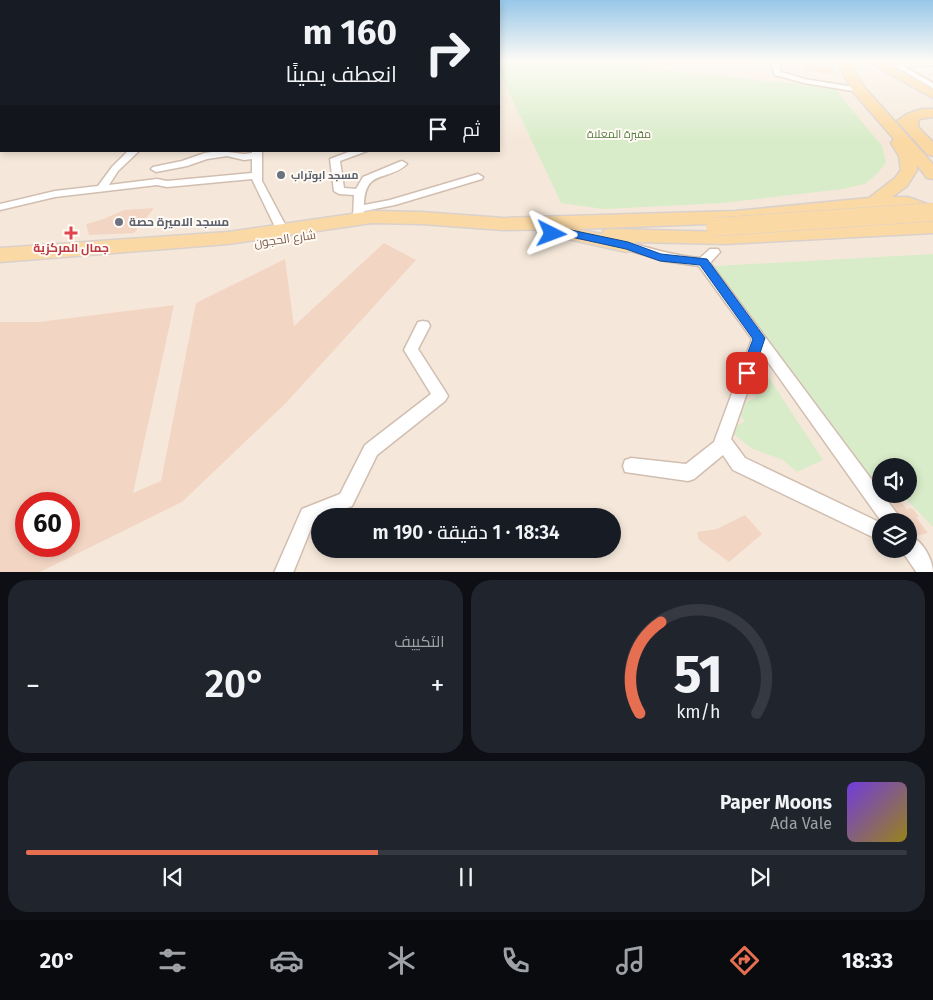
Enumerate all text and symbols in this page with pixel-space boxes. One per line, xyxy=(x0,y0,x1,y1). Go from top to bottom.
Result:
text: 160 m xyxy=(303,11,397,53)
icon: right xyxy=(415,20,480,85)
text: انعطف يمينًا xyxy=(286,61,397,88)
icon: arrive xyxy=(424,115,452,143)
text: ثم xyxy=(462,118,480,141)
park label: مقبرة المعلاة xyxy=(587,128,651,141)
marker: مسجد ابوتراب xyxy=(275,169,287,181)
place label: مسجد ابوتراب xyxy=(291,169,359,183)
position arrow xyxy=(525,207,577,259)
place label: مسجد الاميرة حصة xyxy=(129,215,229,230)
marker: مسجد الاميرة حصة xyxy=(113,216,125,228)
marker: جمال المركزية xyxy=(65,227,77,239)
street label: شارع الحجون xyxy=(253,228,317,251)
place label: جمال المركزية xyxy=(33,241,109,256)
pin xyxy=(726,352,768,394)
icon: arrive xyxy=(733,359,761,387)
map controls xyxy=(872,458,917,558)
button: sound xyxy=(872,458,917,503)
speed limit sign: 60 xyxy=(15,492,80,557)
button: layers xyxy=(872,513,917,558)
text: 18:34 · 1 دقيقة · 190 m xyxy=(372,521,560,544)
text: التكييف xyxy=(394,632,445,651)
text: 51 xyxy=(673,643,722,706)
text: 20° xyxy=(205,661,266,707)
text: − xyxy=(26,669,40,702)
text: + xyxy=(431,669,444,702)
text: km/h xyxy=(676,701,720,723)
text: Paper Moons xyxy=(720,791,832,814)
text: Ada Vale xyxy=(770,814,832,833)
icon: previous xyxy=(159,863,187,891)
icon: pause xyxy=(452,863,480,891)
icon: next xyxy=(746,863,774,891)
icon: filters xyxy=(155,943,190,978)
icon: car xyxy=(269,943,304,978)
icon: climate xyxy=(384,943,419,978)
icon: phone xyxy=(498,943,533,978)
icon: music xyxy=(613,943,648,978)
icon: directions xyxy=(727,943,762,978)
text: 20° xyxy=(40,947,75,974)
text: 18:33 xyxy=(842,947,893,974)

